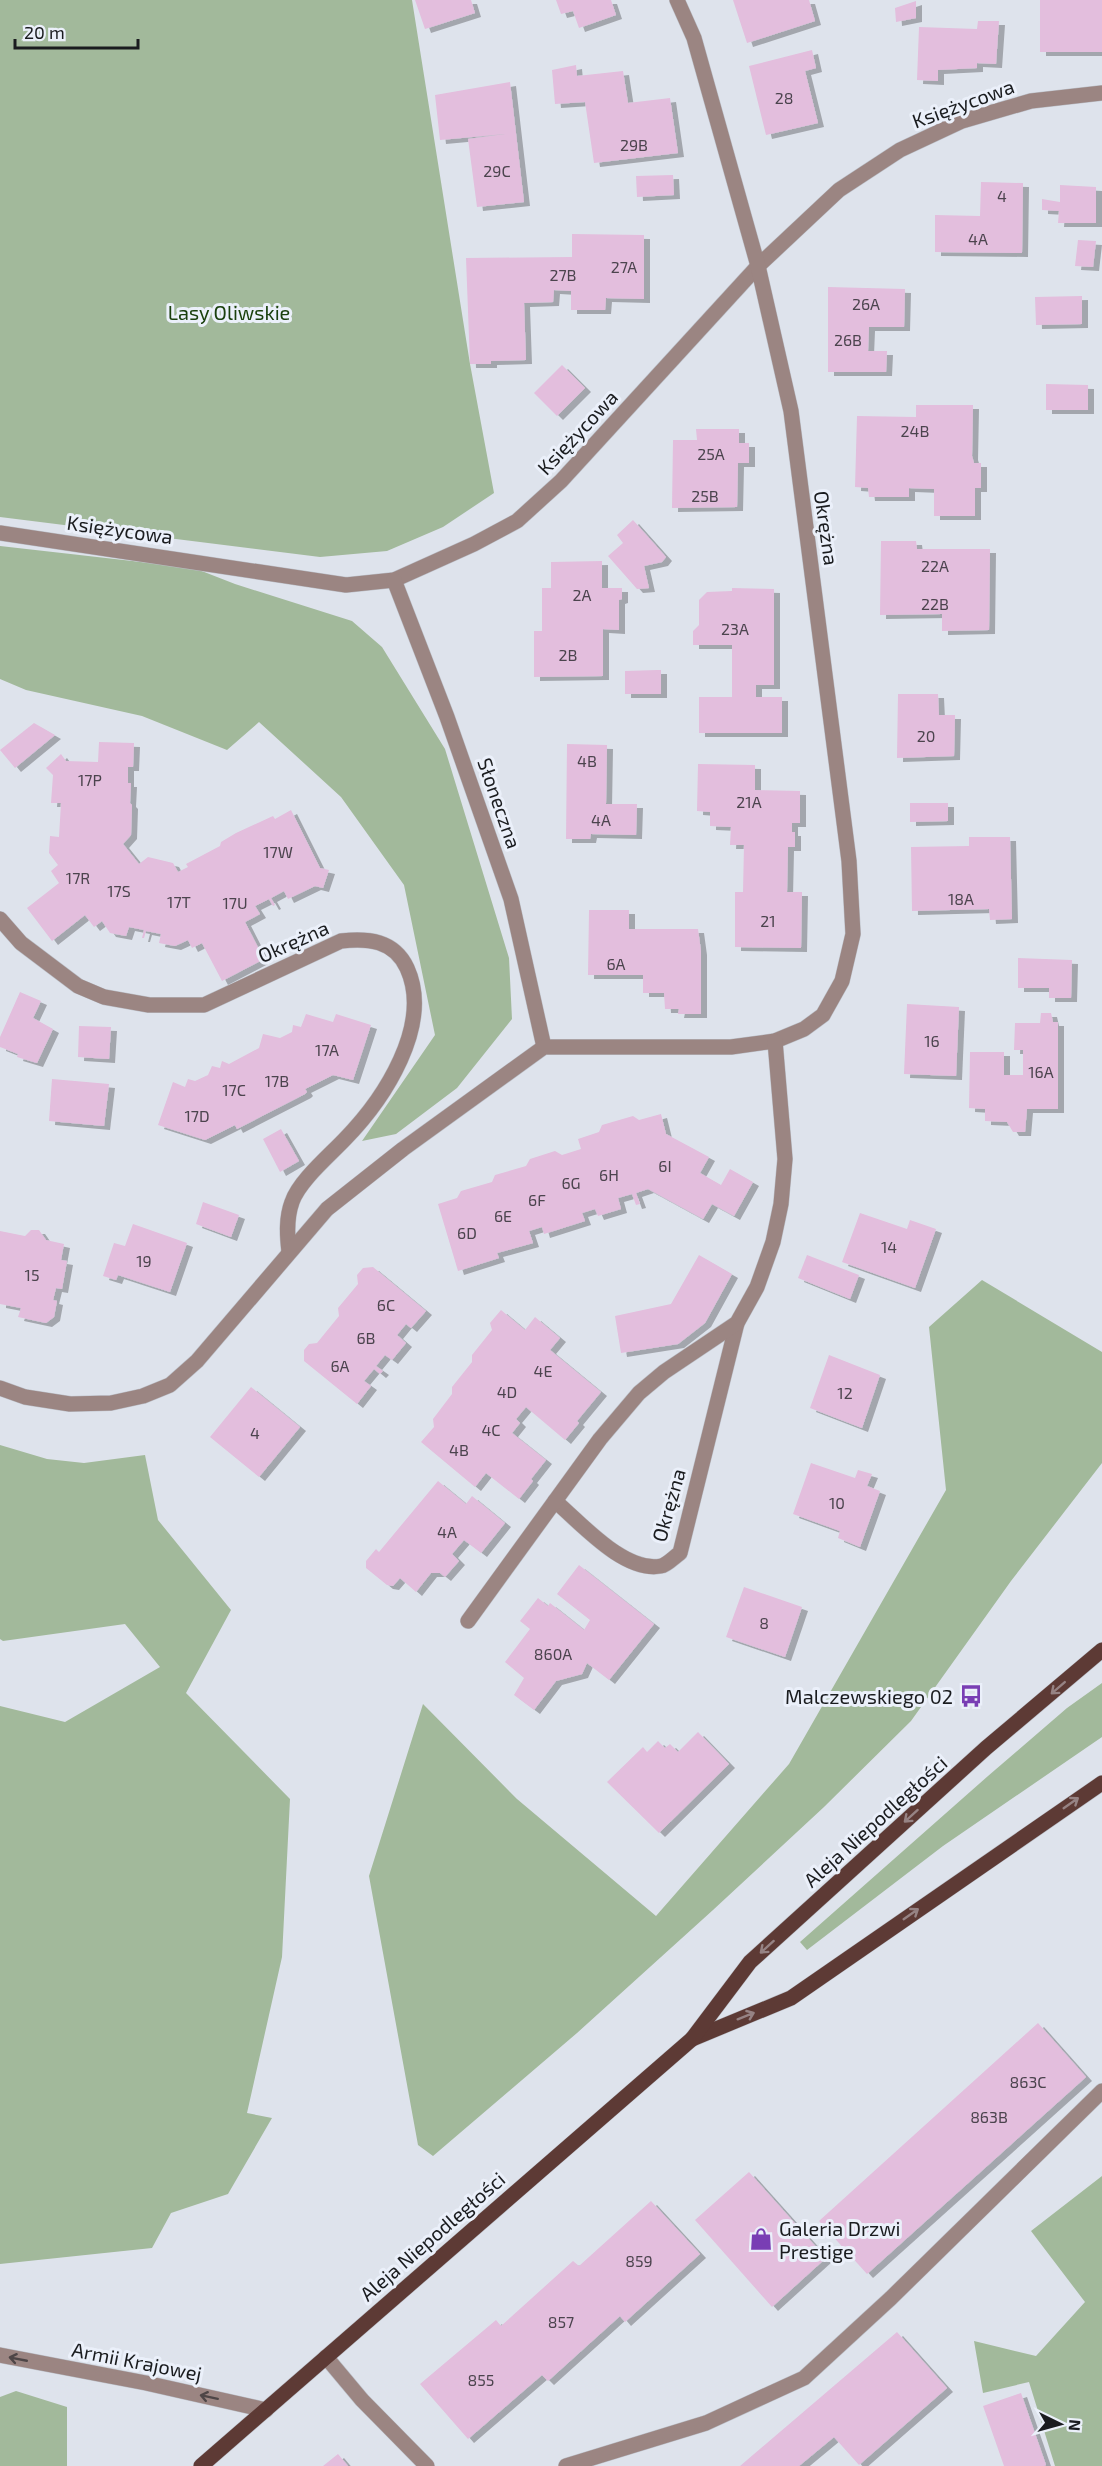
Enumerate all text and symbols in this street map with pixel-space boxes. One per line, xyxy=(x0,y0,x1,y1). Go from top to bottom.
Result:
scale bar xyxy=(15,12,138,50)
text: 20 m xyxy=(24,21,65,43)
street label: Księżycowa xyxy=(909,73,1017,133)
house number: 28 xyxy=(775,88,793,107)
house number: 29B xyxy=(620,135,648,154)
house number: 29C xyxy=(483,161,511,180)
house number: 4 xyxy=(997,186,1007,205)
house number: 4A xyxy=(968,229,988,248)
house number: 27A xyxy=(611,257,637,276)
house number: 27B xyxy=(549,265,577,284)
house number: 26A xyxy=(852,294,880,313)
park label: Lasy Oliwskie xyxy=(168,300,290,324)
house number: 26B xyxy=(834,330,862,349)
street label: Księżycowa xyxy=(532,385,622,479)
house number: 24B xyxy=(901,421,929,440)
house number: 25A xyxy=(697,444,725,463)
house number: 25B xyxy=(691,486,719,505)
street label: Okrężna xyxy=(810,489,844,567)
street label: Księżycowa xyxy=(66,510,174,548)
house number: 22A xyxy=(921,556,949,575)
house number: 2A xyxy=(573,585,592,604)
house number: 22B xyxy=(921,594,949,613)
house number: 23A xyxy=(721,619,749,638)
house number: 2B xyxy=(559,645,577,664)
house number: 20 xyxy=(917,726,935,745)
house number: 4B xyxy=(577,751,597,770)
street label: Słoneczna xyxy=(473,755,527,851)
house number: 17P xyxy=(78,770,102,789)
house number: 21A xyxy=(736,792,762,811)
house number: 4A xyxy=(591,810,611,829)
house number: 17W xyxy=(263,842,293,861)
house number: 17R xyxy=(66,868,90,887)
house number: 17S xyxy=(107,881,131,900)
house number: 18A xyxy=(948,889,974,908)
house number: 17T xyxy=(167,892,191,911)
house number: 17U xyxy=(222,893,248,912)
house number: 21 xyxy=(760,911,776,930)
street label: Okrężna xyxy=(254,915,332,967)
house number: 6A xyxy=(606,954,626,973)
house number: 16 xyxy=(924,1031,940,1050)
house number: 17A xyxy=(315,1040,339,1059)
house number: 16A xyxy=(1028,1062,1054,1081)
house number: 17B xyxy=(265,1071,289,1090)
house number: 17C xyxy=(222,1080,246,1099)
house number: 17D xyxy=(184,1106,210,1125)
house number: 6I xyxy=(658,1156,672,1175)
house number: 6H xyxy=(599,1165,619,1184)
house number: 6G xyxy=(561,1173,581,1192)
house number: 6F xyxy=(528,1190,546,1209)
house number: 6E xyxy=(494,1206,512,1225)
house number: 6D xyxy=(457,1223,477,1242)
house number: 14 xyxy=(881,1237,897,1256)
house number: 19 xyxy=(136,1251,152,1270)
house number: 15 xyxy=(25,1265,39,1284)
house number: 6C xyxy=(377,1295,395,1314)
house number: 6B xyxy=(356,1328,376,1347)
house number: 6A xyxy=(330,1356,350,1375)
house number: 4E xyxy=(534,1361,552,1380)
house number: 4D xyxy=(497,1382,517,1401)
house number: 12 xyxy=(837,1383,853,1402)
house number: 4C xyxy=(482,1420,500,1439)
house number: 4 xyxy=(250,1423,260,1442)
house number: 4B xyxy=(449,1440,469,1459)
street label: Okrężna xyxy=(646,1466,690,1544)
house number: 10 xyxy=(829,1493,845,1512)
house number: 4A xyxy=(437,1522,457,1541)
house number: 8 xyxy=(759,1613,769,1632)
house number: 860A xyxy=(534,1644,572,1663)
one-way arrow xyxy=(1050,1681,1066,1694)
bus stop icon: Malczewskiego 02 xyxy=(958,1683,984,1709)
place label: Malczewskiego 02 xyxy=(785,1684,953,1708)
street label: Aleja Niepodległości xyxy=(798,1750,952,1892)
one-way arrow xyxy=(1062,1797,1079,1809)
one-way arrow xyxy=(904,1809,919,1823)
one-way arrow xyxy=(902,1908,919,1920)
one-way arrow xyxy=(759,1940,774,1954)
one-way arrow xyxy=(736,2010,754,2021)
house number: 863C xyxy=(1010,2072,1046,2091)
house number: 863B xyxy=(970,2107,1008,2126)
street label: Aleja Niepodległości xyxy=(355,2166,509,2306)
place label: Galeria Drzwi Prestige xyxy=(779,2216,901,2263)
shop icon: Galeria Drzwi Prestige xyxy=(748,2226,774,2252)
house number: 859 xyxy=(625,2251,653,2270)
house number: 857 xyxy=(548,2312,574,2331)
street label: Armii Krajowej xyxy=(70,2337,204,2385)
one-way arrow xyxy=(9,2353,28,2364)
house number: 855 xyxy=(468,2370,494,2389)
one-way arrow xyxy=(200,2391,219,2402)
north arrow xyxy=(1030,2394,1090,2454)
text: N xyxy=(1065,2419,1085,2432)

